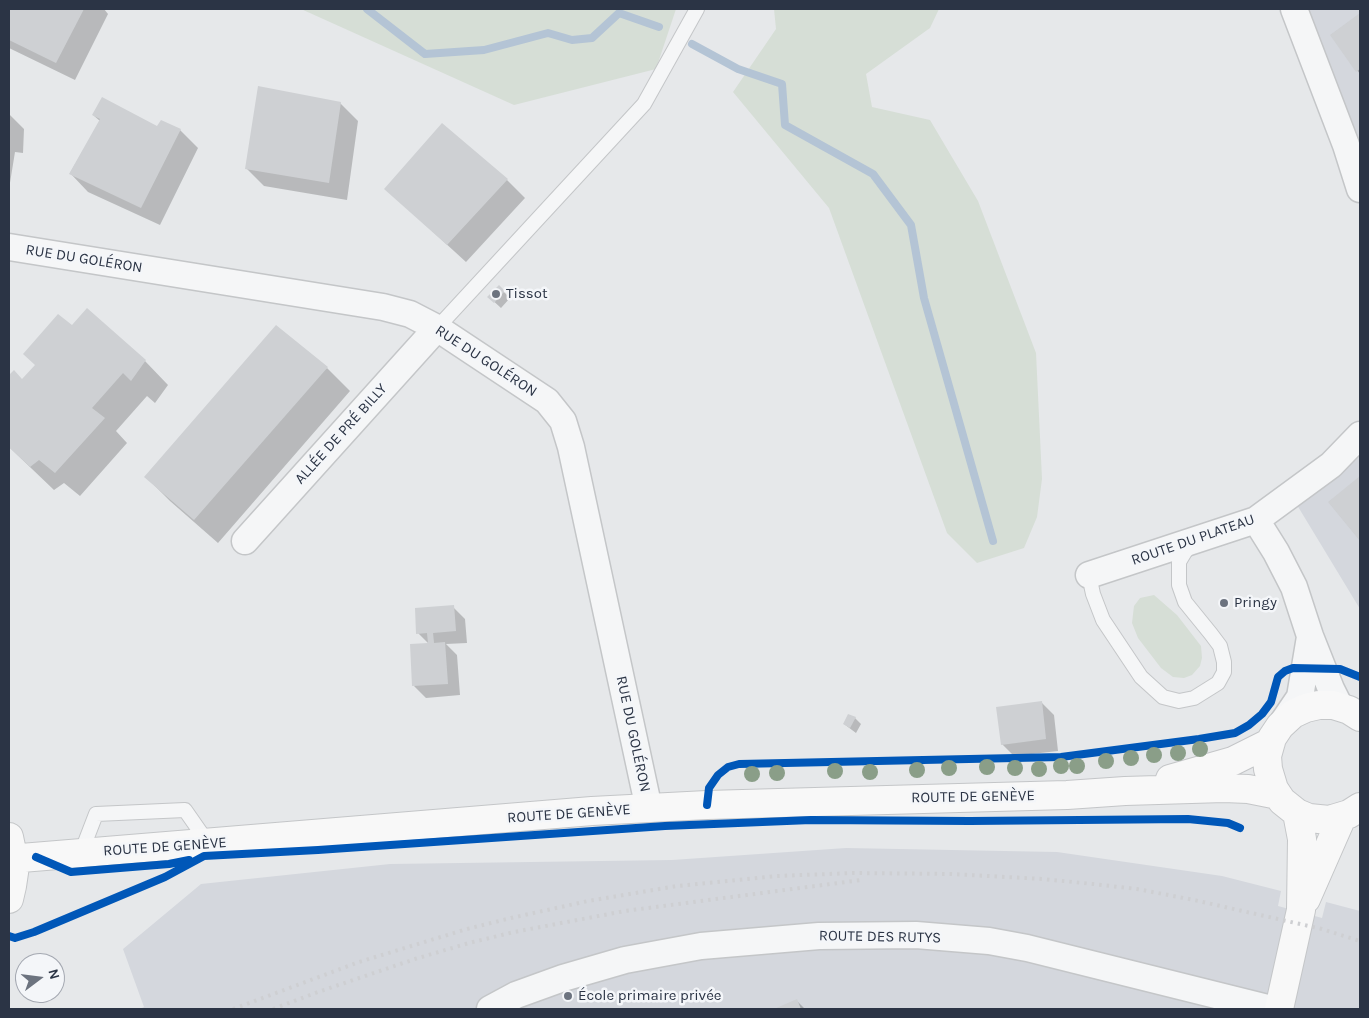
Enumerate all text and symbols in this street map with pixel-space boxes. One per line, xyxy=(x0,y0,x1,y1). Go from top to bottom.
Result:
street label: RUE DU GOLÉRON xyxy=(24,241,144,277)
place label: Tissot xyxy=(506,285,548,303)
marker: Tissot xyxy=(490,288,502,300)
street label: RUE DU GOLÉRON xyxy=(432,321,540,401)
street label: ALLÉE DE PRÉ BILLY xyxy=(291,380,391,488)
street label: ROUTE DU PLATEAU xyxy=(1129,510,1257,570)
place label: Pringy xyxy=(1234,594,1277,612)
marker: Pringy xyxy=(1218,597,1230,609)
street label: RUE DU GOLÉRON xyxy=(612,674,654,794)
street label: ROUTE DE GENÈVE xyxy=(911,787,1035,807)
street label: ROUTE DE GENÈVE xyxy=(507,801,631,827)
street label: ROUTE DE GENÈVE xyxy=(103,834,227,860)
street label: ROUTE DES RUTYS xyxy=(819,927,941,947)
north arrow xyxy=(15,953,65,1003)
text: N xyxy=(44,967,64,981)
place label: École primaire privée xyxy=(578,987,722,1005)
marker: École primaire privée xyxy=(562,990,574,1002)

